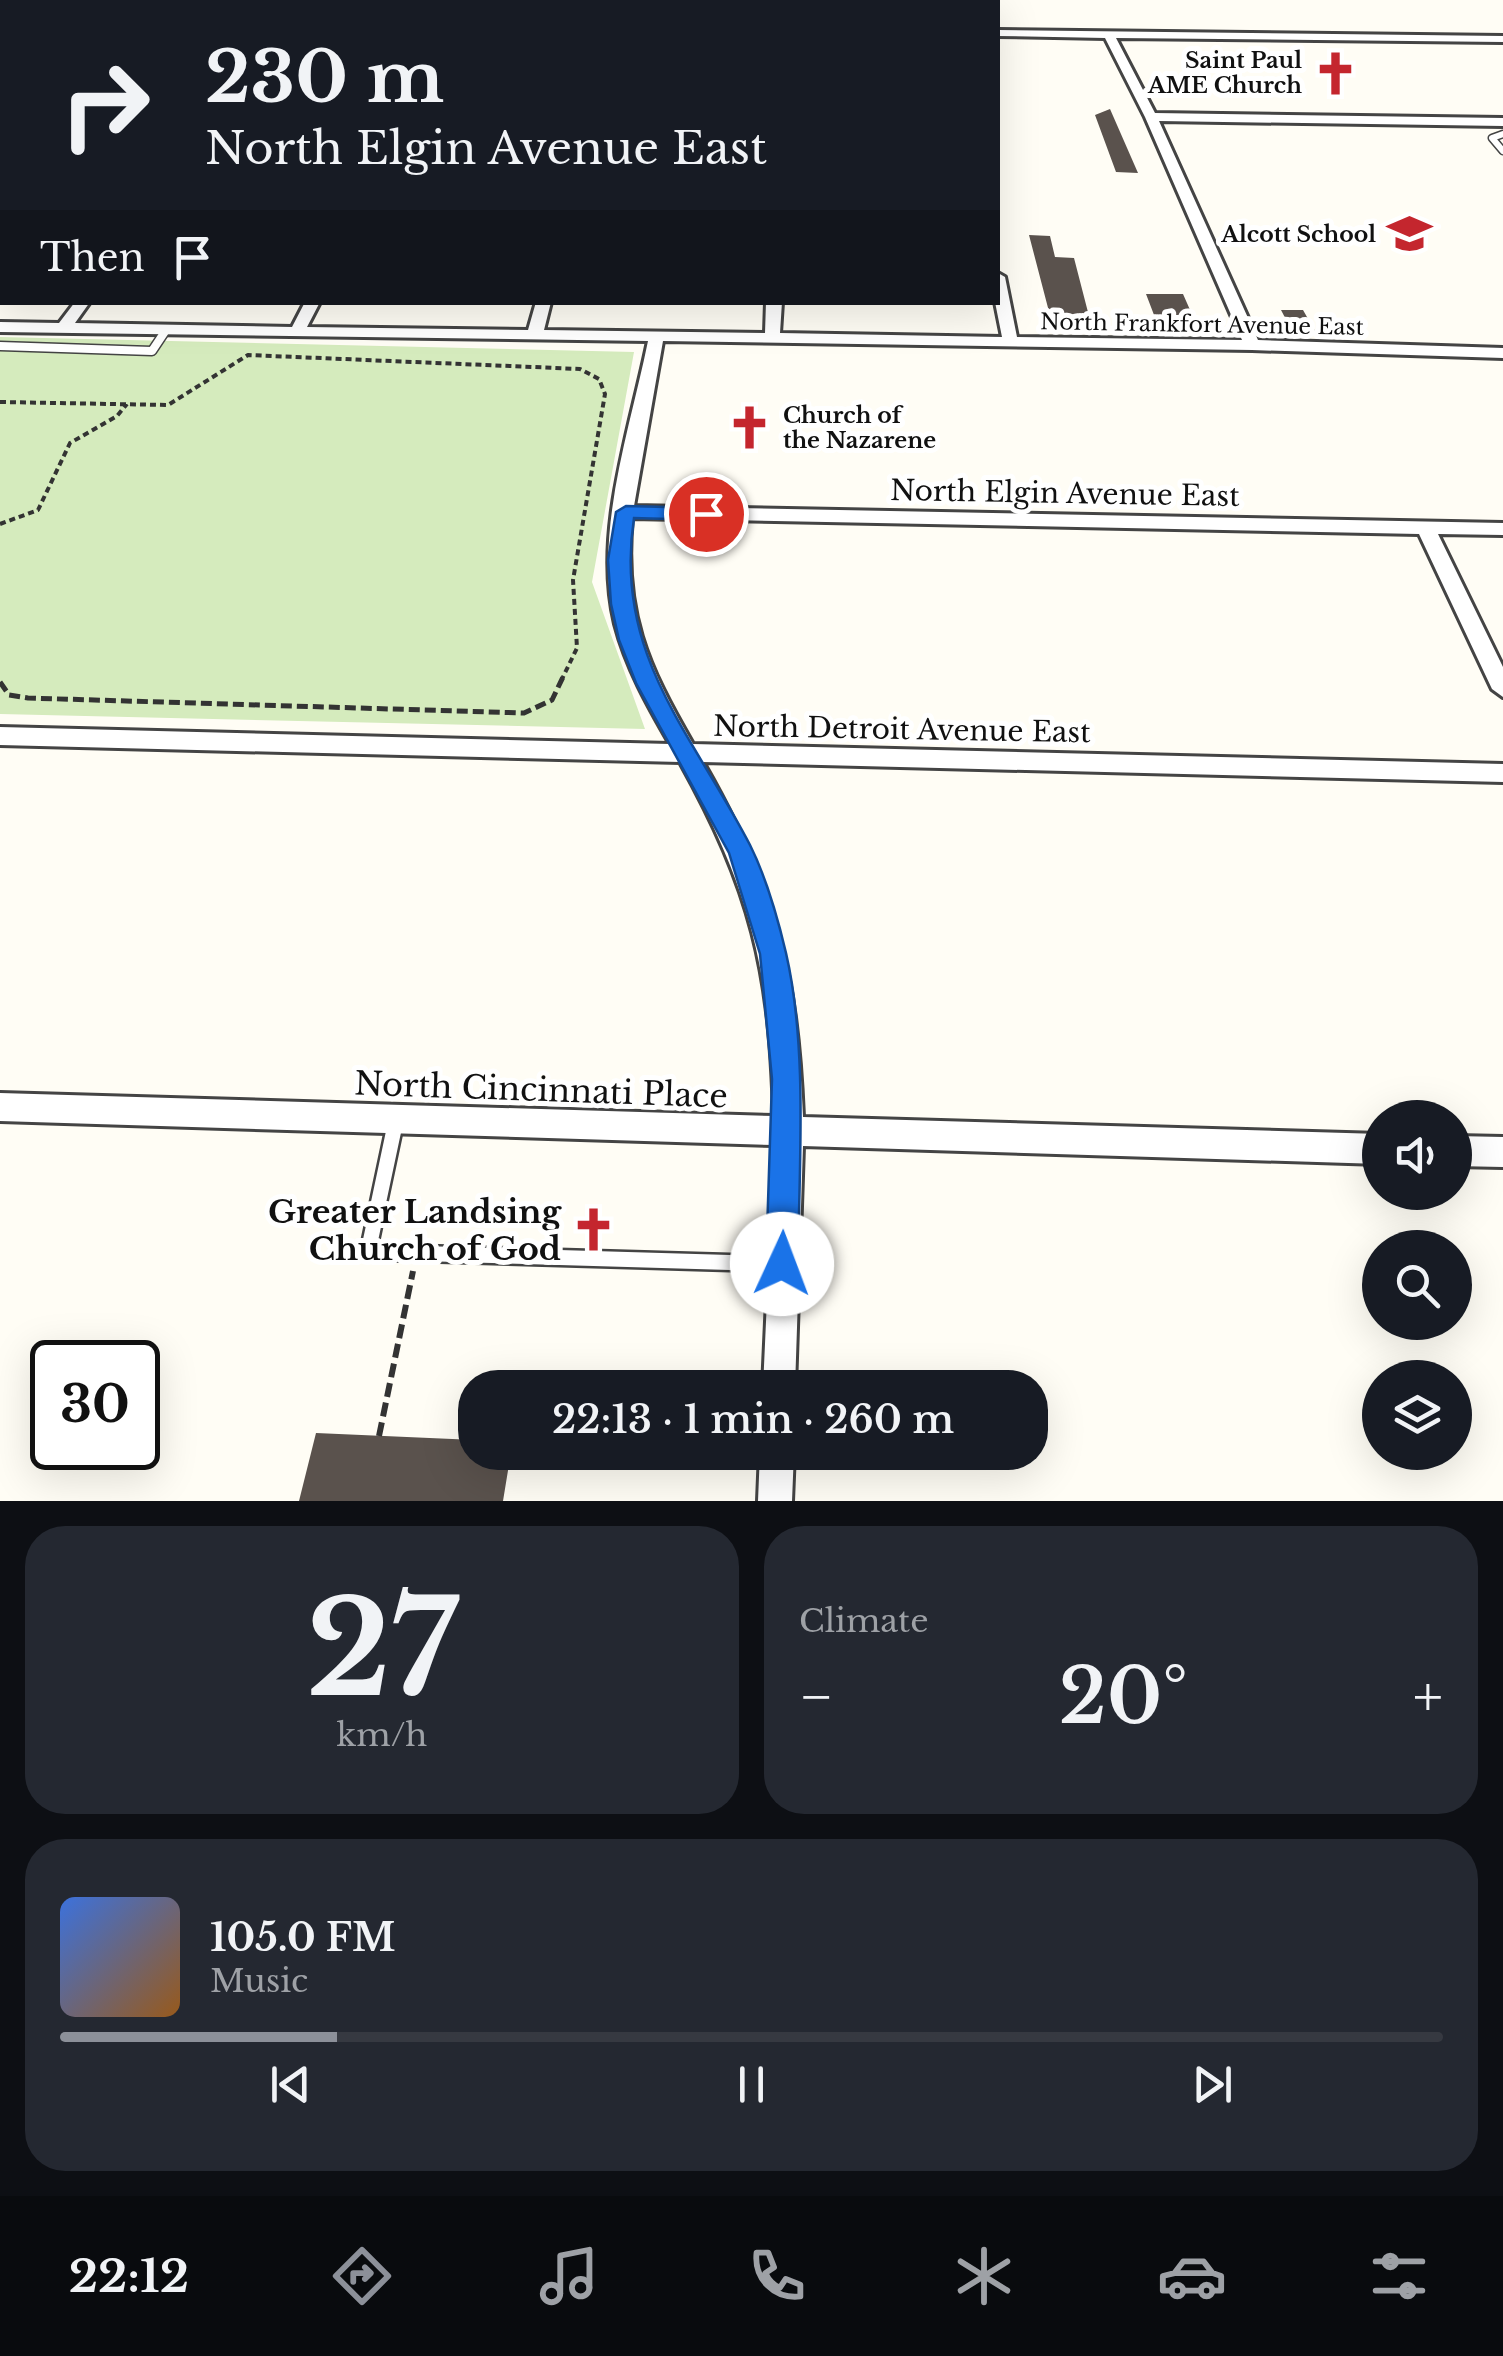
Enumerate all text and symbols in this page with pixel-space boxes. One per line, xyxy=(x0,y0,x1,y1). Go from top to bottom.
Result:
text: 230 m xyxy=(205,34,444,121)
icon: right xyxy=(40,40,170,170)
place label: Saint Paul AME Church xyxy=(1147,47,1302,99)
church icon: Saint Paul AME Church xyxy=(1311,49,1359,97)
text: North Elgin Avenue East xyxy=(205,120,767,176)
school or university icon: Alcott School xyxy=(1385,210,1433,258)
place label: Alcott School xyxy=(1220,221,1376,248)
icon: arrive xyxy=(165,230,220,285)
text: Then xyxy=(40,234,145,281)
street label: North Frankfort Avenue East xyxy=(1040,308,1365,341)
place label: Church of the Nazarene xyxy=(783,402,936,454)
church icon: Church of the Nazarene xyxy=(726,404,774,452)
pin xyxy=(664,472,749,557)
street label: North Elgin Avenue East xyxy=(890,473,1241,514)
icon: arrive xyxy=(679,487,734,542)
street label: North Detroit Avenue East xyxy=(713,709,1091,750)
street label: North Cincinnati Place xyxy=(354,1063,728,1117)
map controls xyxy=(1362,1100,1472,1470)
button: sound xyxy=(1362,1100,1472,1210)
place label: Greater Landsing Church of God xyxy=(268,1192,562,1269)
church icon: Greater Landsing Church of God xyxy=(570,1206,618,1254)
position arrow xyxy=(730,1212,834,1316)
button: search xyxy=(1362,1230,1472,1340)
speed limit sign: 30 xyxy=(30,1340,160,1470)
button: layers xyxy=(1362,1360,1472,1470)
text: 22:13 · 1 min · 260 m xyxy=(552,1396,954,1443)
text: 27 xyxy=(306,1569,458,1730)
text: Climate xyxy=(799,1601,928,1641)
text: 20° xyxy=(1059,1650,1188,1743)
text: − xyxy=(799,1663,834,1731)
text: + xyxy=(1413,1663,1443,1731)
text: km/h xyxy=(337,1715,427,1755)
text: 105.0 FM xyxy=(210,1914,395,1961)
text: Music xyxy=(210,1961,308,2001)
icon: previous xyxy=(263,2057,318,2112)
icon: pause xyxy=(724,2057,779,2112)
icon: next xyxy=(1185,2057,1240,2112)
icon: directions xyxy=(327,2241,397,2311)
icon: music xyxy=(534,2241,604,2311)
icon: phone xyxy=(742,2241,812,2311)
icon: climate xyxy=(949,2241,1019,2311)
icon: car xyxy=(1157,2241,1227,2311)
icon: filters xyxy=(1364,2241,1434,2311)
text: 22:12 xyxy=(69,2248,189,2304)

